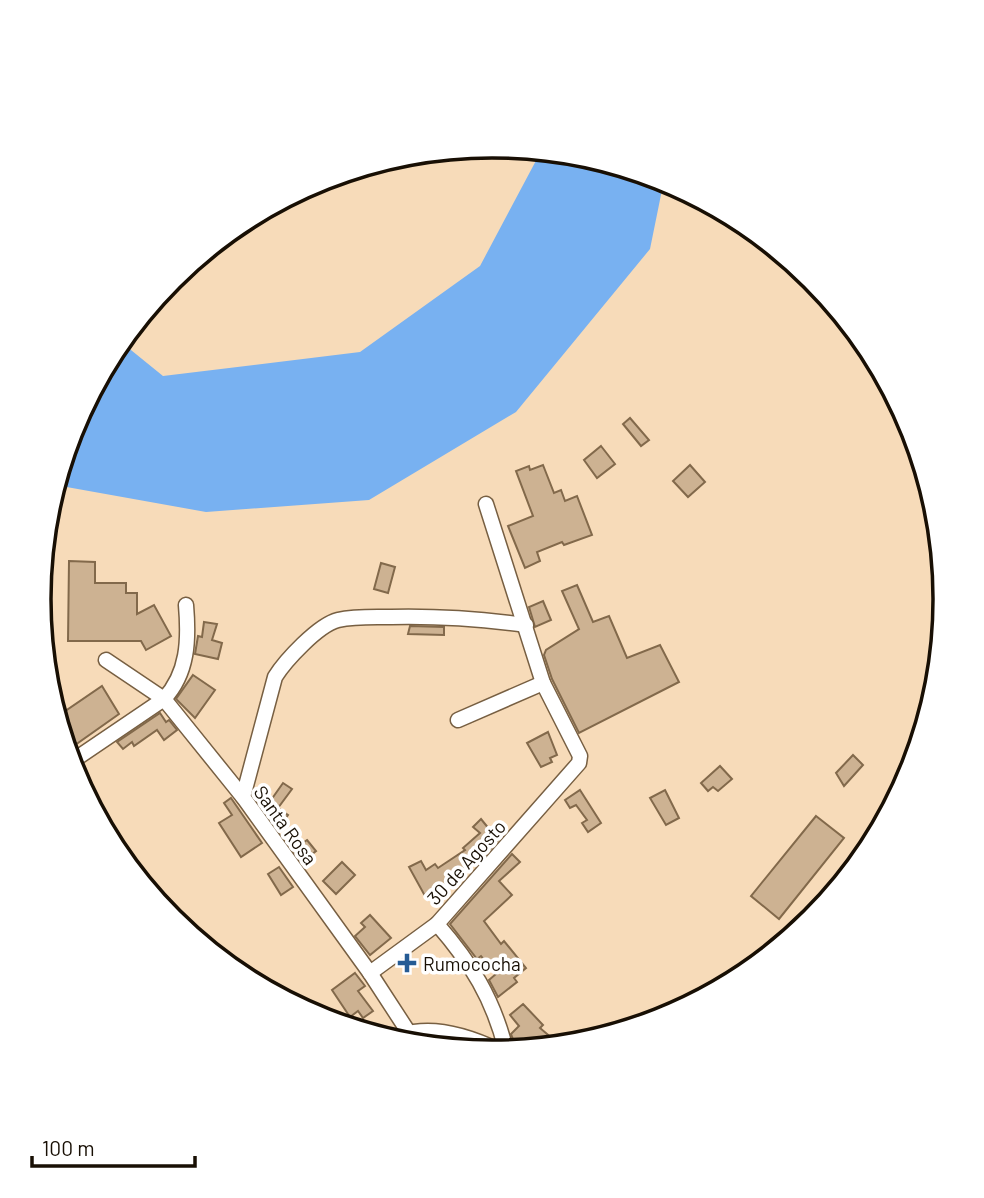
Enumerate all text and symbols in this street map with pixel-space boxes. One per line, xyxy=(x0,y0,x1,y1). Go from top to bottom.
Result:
street label: Santa Rosa xyxy=(250,781,322,869)
street label: 30 de Agosto xyxy=(422,815,510,909)
place label: Rumococha xyxy=(423,952,521,975)
marker: Rumococha xyxy=(397,953,417,973)
scale bar xyxy=(32,1124,194,1168)
text: 100 m xyxy=(42,1135,95,1160)

